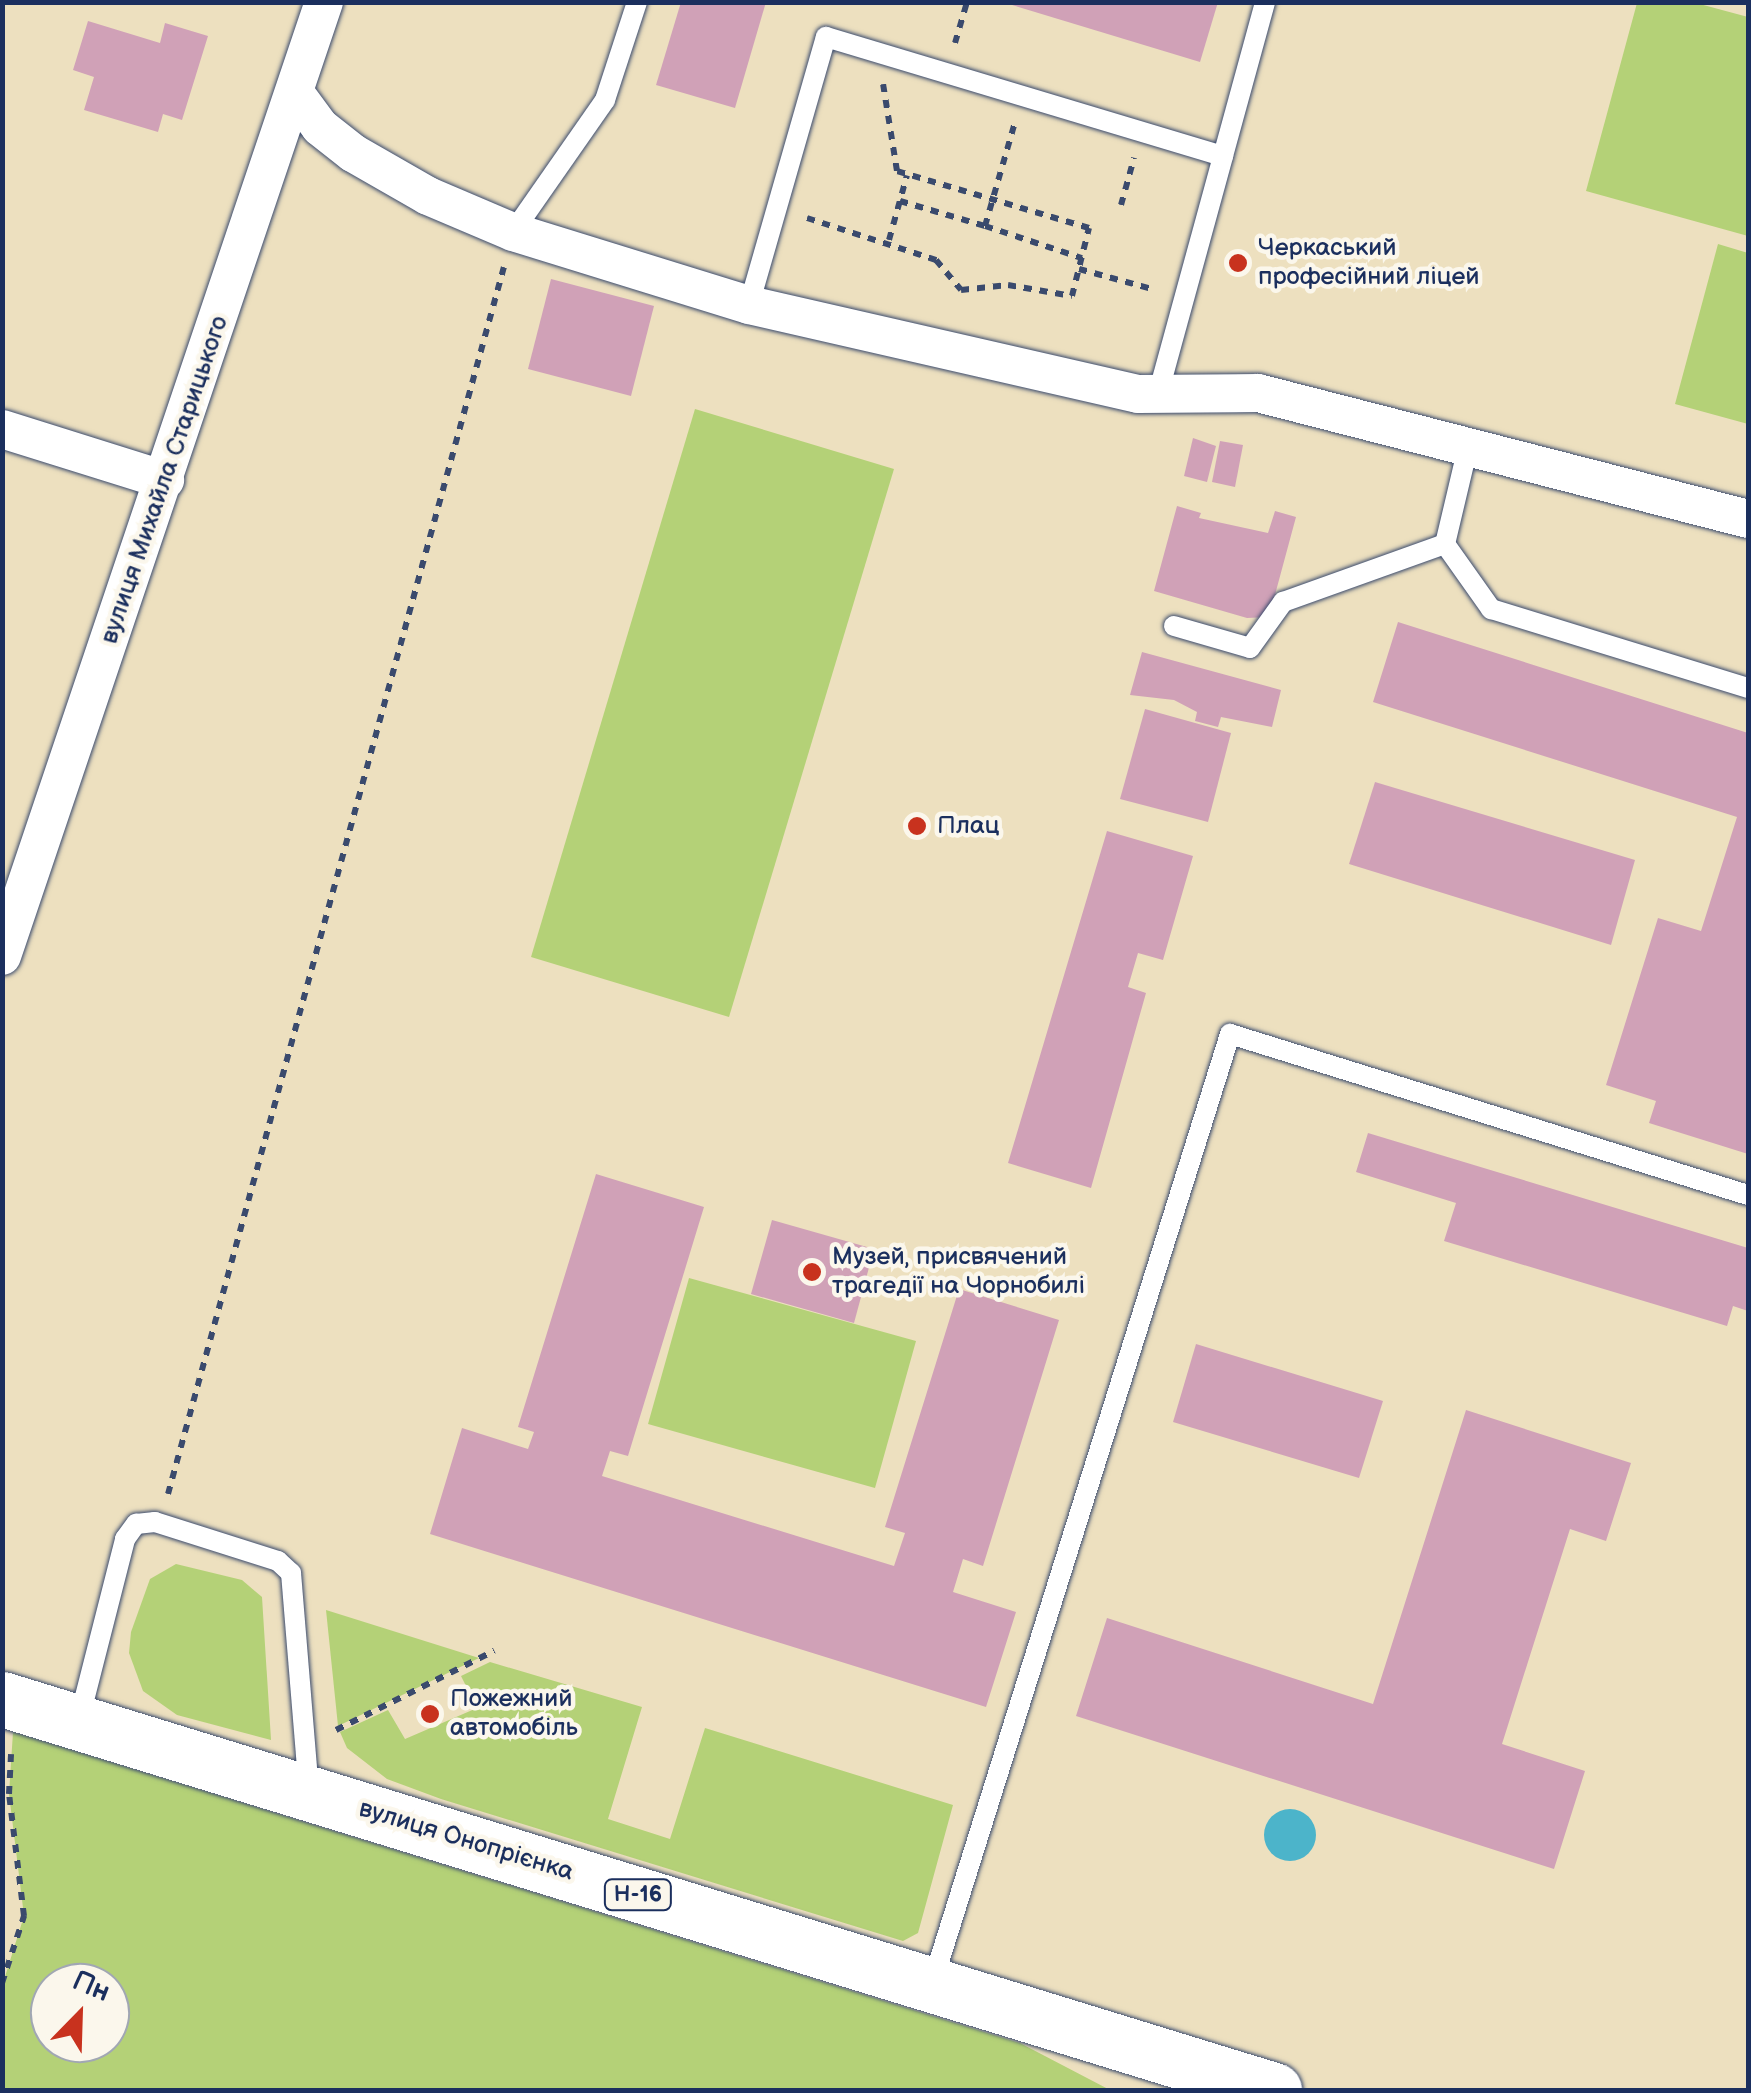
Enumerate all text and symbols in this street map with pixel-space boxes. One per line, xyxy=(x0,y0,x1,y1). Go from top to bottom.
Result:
place label: Черкаський професійний ліцей xyxy=(1258,234,1480,293)
marker: Черкаський професійний ліцей xyxy=(1227,252,1249,274)
street label: вулиця Михайла Старицького xyxy=(95,312,235,648)
place label: Плац xyxy=(937,811,999,841)
marker: Плац xyxy=(906,815,928,837)
place label: Музей, присвячений трагедії на Чорнобилі xyxy=(832,1243,1085,1302)
marker: Музей, присвячений трагедії на Чорнобилі xyxy=(801,1261,823,1283)
place label: Пожежний автомобіль xyxy=(450,1685,578,1744)
marker: Пожежний автомобіль xyxy=(419,1703,441,1725)
street label: вулиця Онопрієнка xyxy=(355,1794,577,1888)
road number: Н-16 xyxy=(603,1878,673,1912)
north arrow xyxy=(30,1963,130,2063)
text: Пн xyxy=(68,1964,115,2009)

